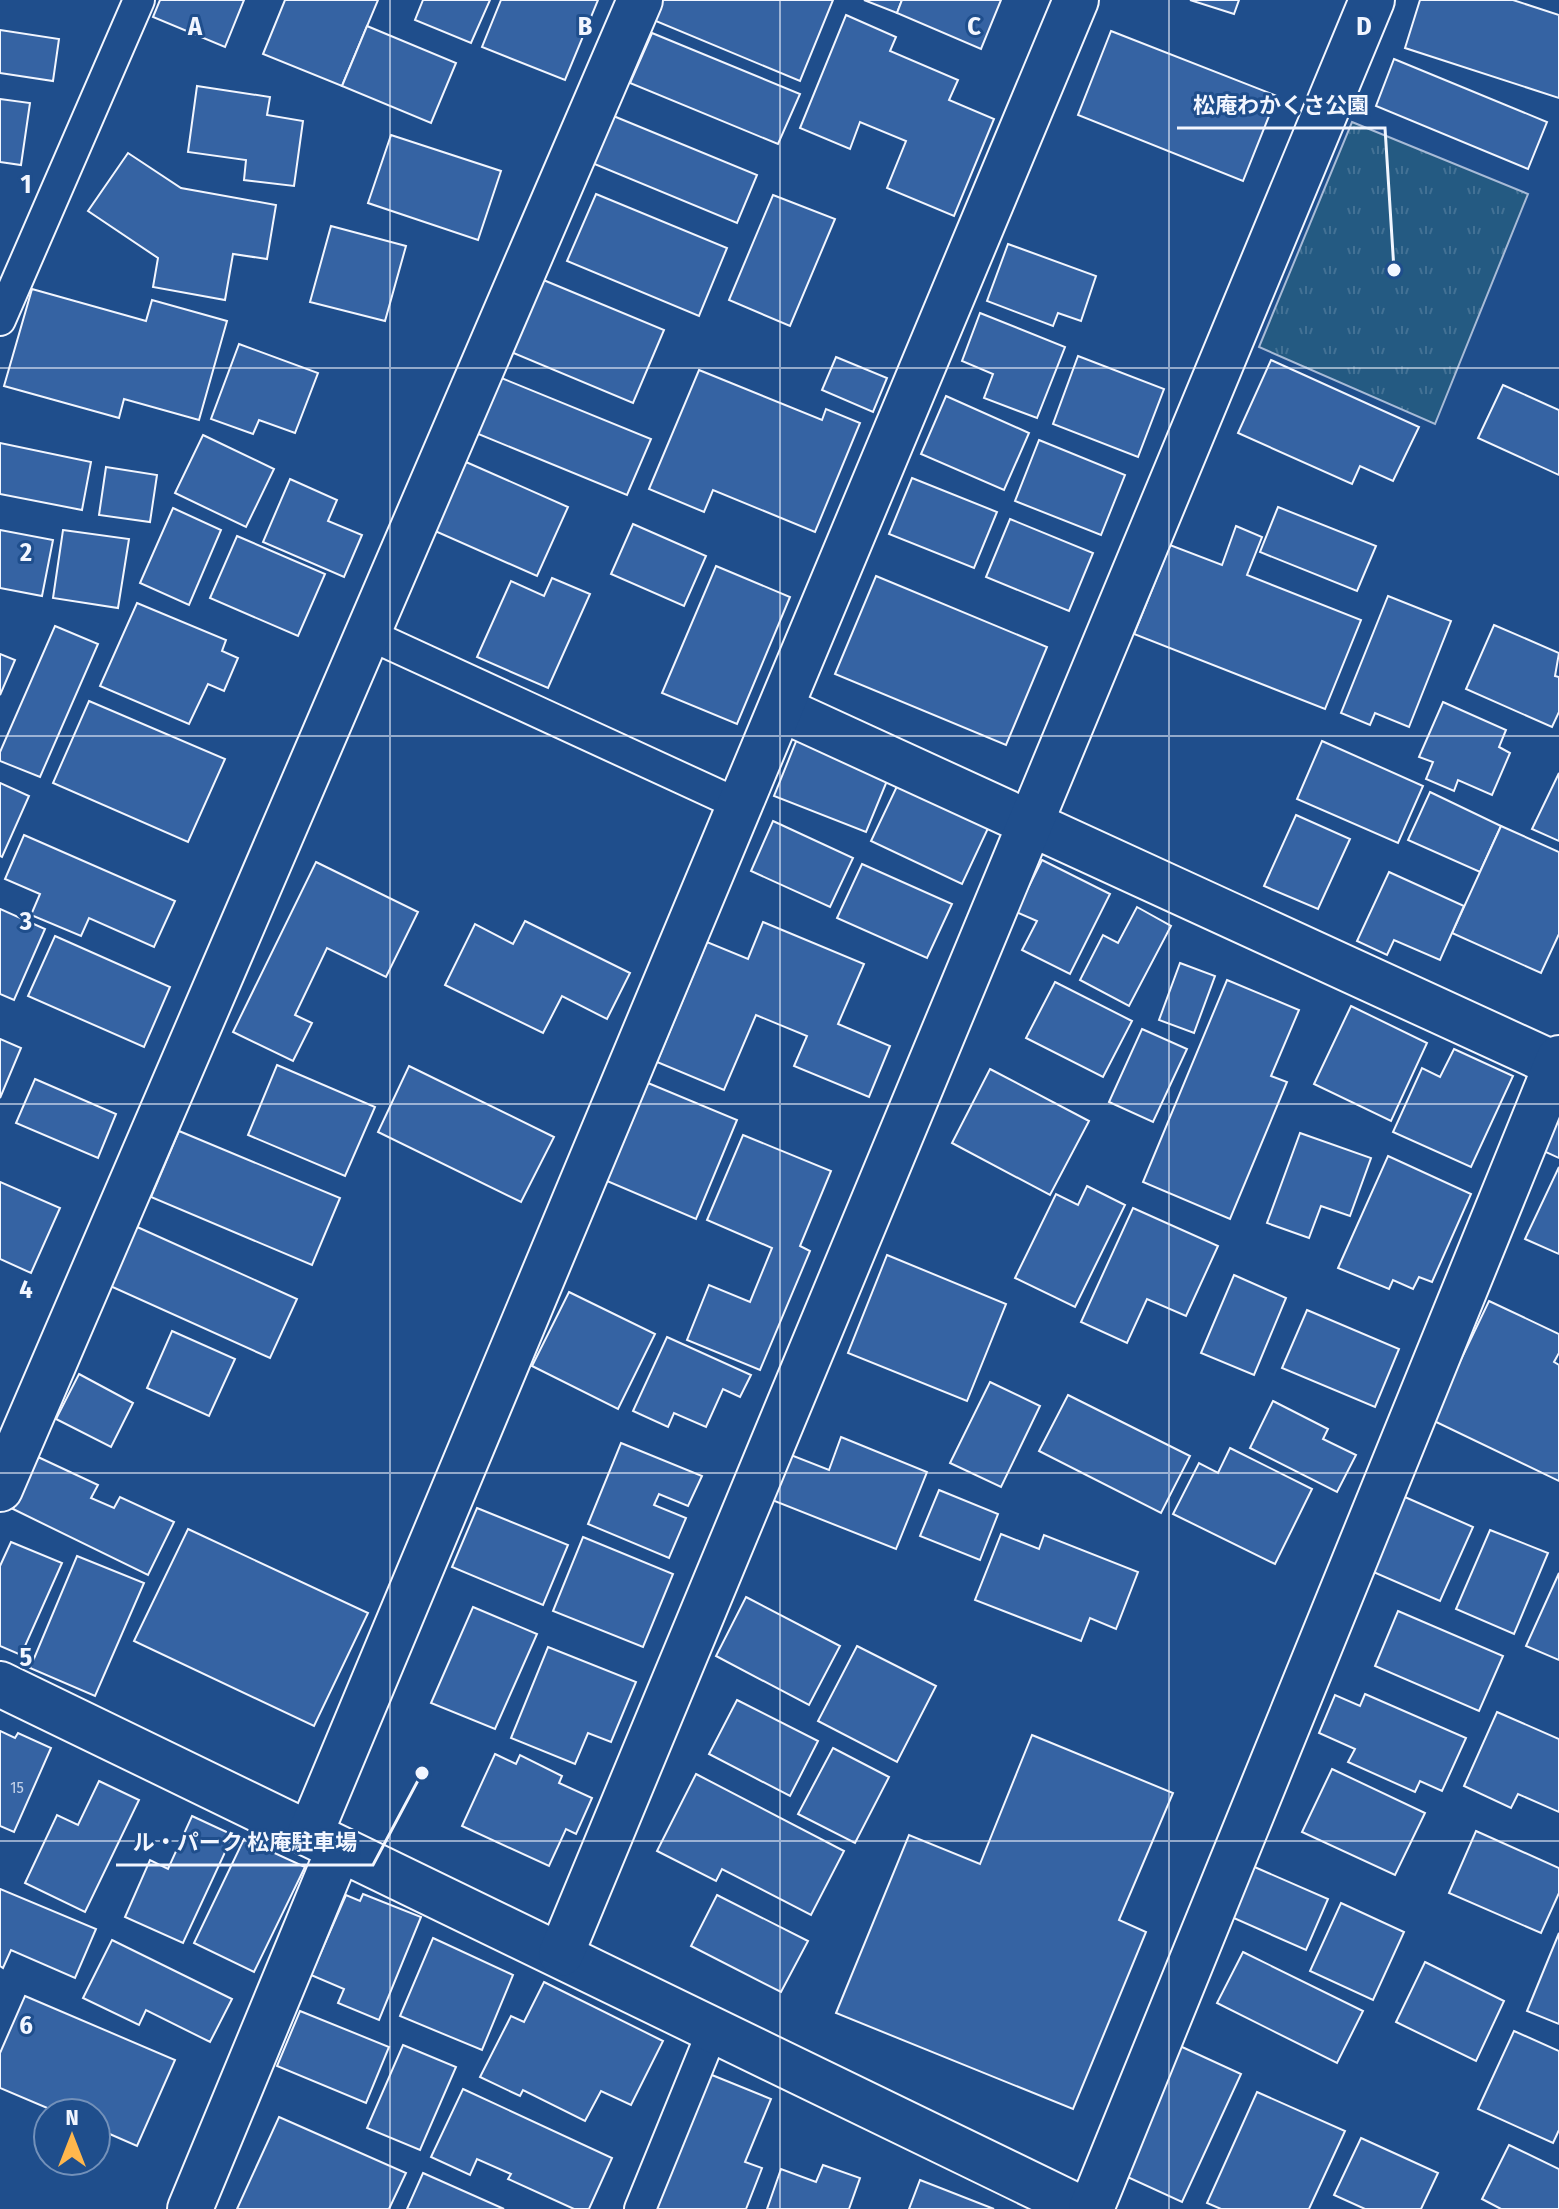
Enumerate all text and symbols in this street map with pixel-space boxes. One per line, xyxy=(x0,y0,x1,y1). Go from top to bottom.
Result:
text: A xyxy=(187,11,203,42)
text: B xyxy=(578,11,593,42)
text: C xyxy=(967,11,981,42)
text: D xyxy=(1356,11,1372,42)
callout: 松庵わかくさ公園 xyxy=(1177,82,1385,128)
text: 松庵わかくさ公園 xyxy=(1193,92,1369,119)
text: 1 xyxy=(21,169,32,200)
text: 2 xyxy=(19,537,32,568)
text: 3 xyxy=(19,906,32,937)
text: 4 xyxy=(19,1274,33,1305)
text: 5 xyxy=(20,1642,33,1673)
house number: 15 xyxy=(10,1778,24,1797)
callout: ル・パーク 松庵駐車場 xyxy=(116,1819,373,1865)
text: ル・パーク 松庵駐車場 xyxy=(133,1829,357,1856)
text: 6 xyxy=(19,2010,33,2041)
north arrow xyxy=(32,2097,112,2177)
text: N xyxy=(65,2104,79,2131)

